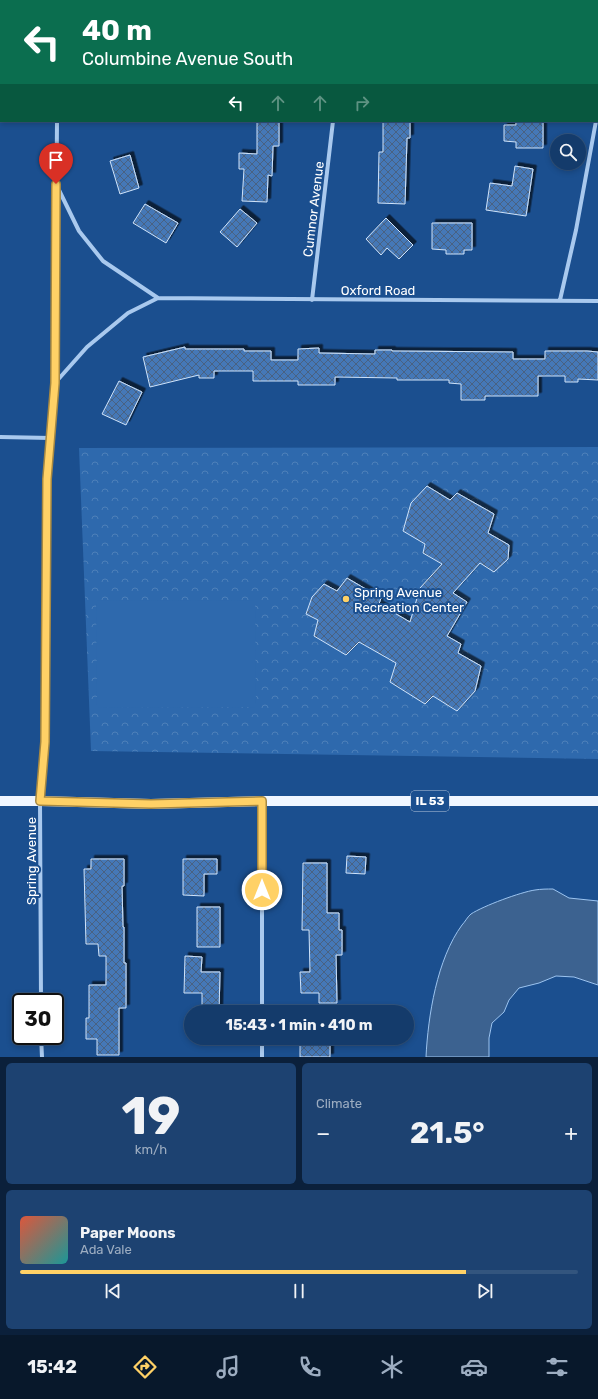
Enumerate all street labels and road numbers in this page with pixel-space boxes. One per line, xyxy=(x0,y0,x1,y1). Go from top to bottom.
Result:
street label: Cumnor Avenue xyxy=(300,160,327,258)
street label: Oxford Road xyxy=(341,283,415,298)
road number: IL 53 xyxy=(411,791,449,811)
street label: Spring Avenue xyxy=(24,817,40,905)

